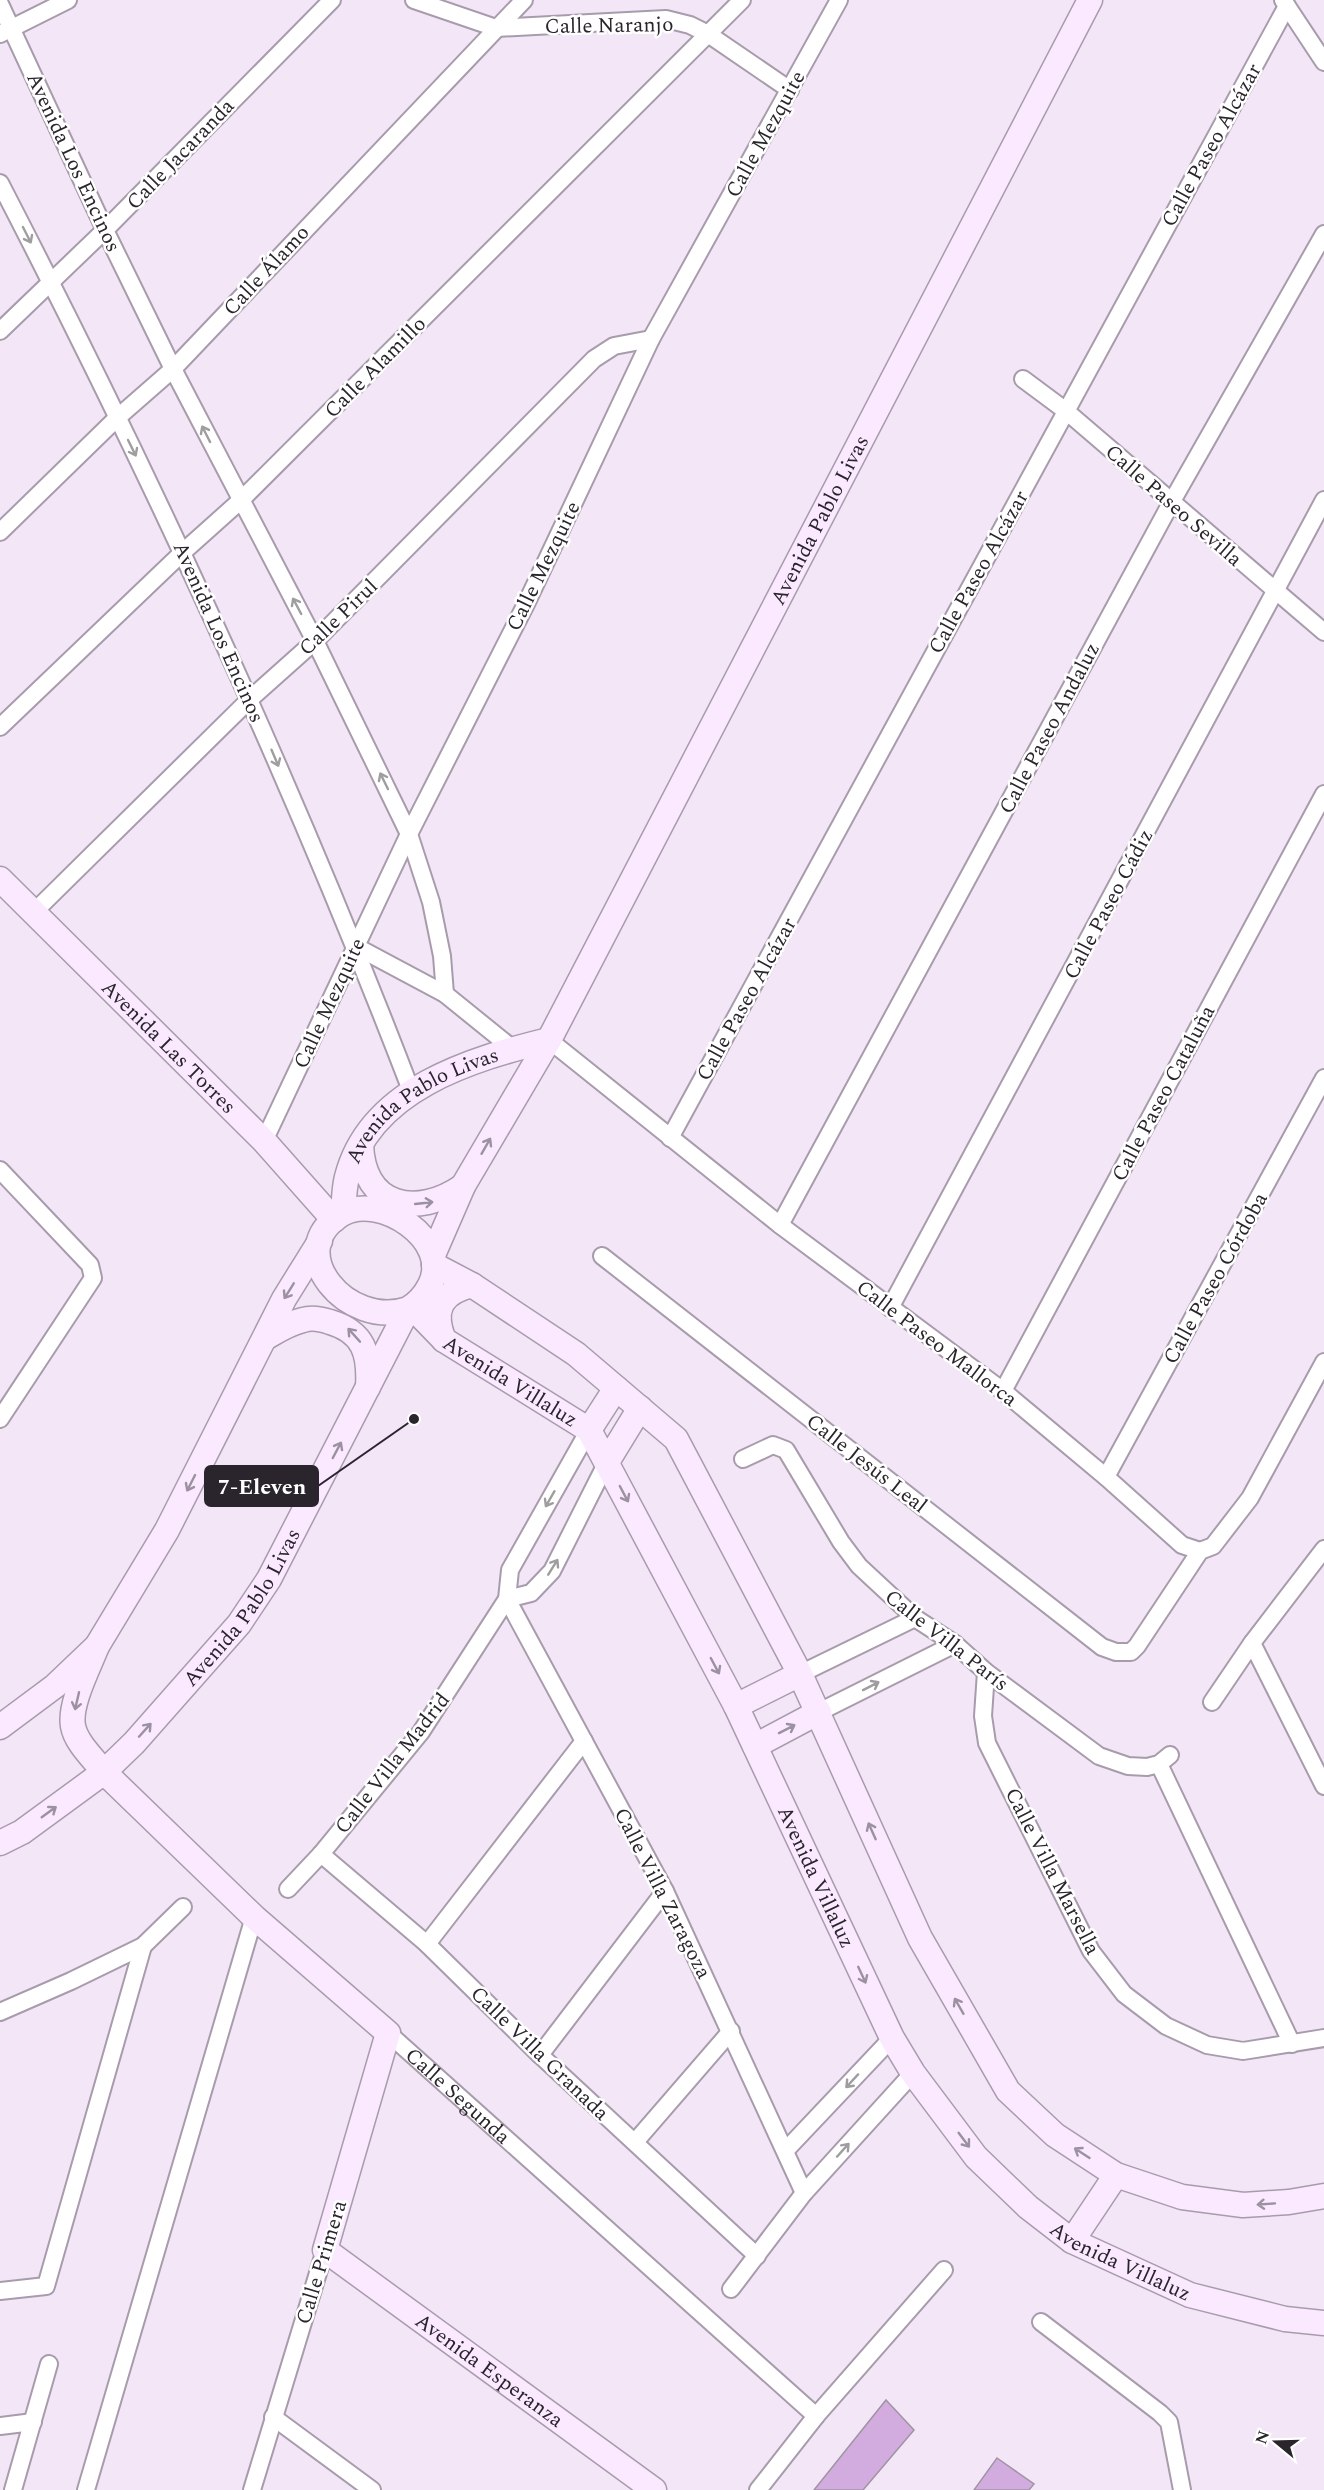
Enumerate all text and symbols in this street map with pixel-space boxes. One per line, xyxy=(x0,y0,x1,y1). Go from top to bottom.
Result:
street label: Calle Naranjo xyxy=(544,9,674,43)
street label: Calle Paseo Alcázar xyxy=(1154,58,1270,233)
street label: Calle Mezquite xyxy=(718,65,814,204)
street label: Avenida Los Encinos xyxy=(17,67,129,258)
street label: Calle Jacaranda xyxy=(119,91,243,218)
street label: Calle Álamo xyxy=(216,218,317,323)
one-way arrow xyxy=(22,226,33,244)
street label: Calle Alamillo xyxy=(317,309,434,426)
one-way arrow xyxy=(200,425,211,443)
street label: Avenida Pablo Livas xyxy=(763,429,878,611)
street label: Calle Paseo Sevilla xyxy=(1097,437,1250,575)
one-way arrow xyxy=(127,438,138,456)
street label: Calle Paseo Alcázar xyxy=(921,485,1037,660)
street label: Calle Mezquite xyxy=(499,496,589,637)
street label: Avenida Los Encinos xyxy=(164,537,272,728)
street label: Calle Pirul xyxy=(292,572,386,664)
one-way arrow xyxy=(291,598,302,616)
street label: Calle Paseo Andaluz xyxy=(991,637,1109,820)
one-way arrow xyxy=(270,749,281,767)
one-way arrow xyxy=(377,772,389,790)
street label: Calle Paseo Cádiz xyxy=(1056,824,1162,985)
street label: Calle Paseo Alcázar xyxy=(689,912,805,1087)
street label: Calle Mezquite xyxy=(286,933,374,1074)
street label: Avenida Las Torres xyxy=(93,973,243,1122)
street label: Calle Paseo Cataluña xyxy=(1104,999,1224,1187)
street label: Avenida Pablo Livas xyxy=(338,1040,503,1169)
one-way arrow xyxy=(481,1138,493,1155)
street label: Calle Paseo Córdoba xyxy=(1155,1186,1277,1370)
one-way arrow xyxy=(414,1197,433,1208)
street label: Calle Paseo Mallorca xyxy=(849,1272,1024,1416)
one-way arrow xyxy=(283,1282,295,1299)
one-way arrow xyxy=(347,1328,361,1343)
street label: Avenida Villaluz xyxy=(436,1328,584,1436)
street label: Calle Jesús Leal xyxy=(799,1406,934,1521)
one-way arrow xyxy=(332,1441,343,1459)
callout: 7-Eleven xyxy=(205,1466,318,1506)
text: 7-Eleven xyxy=(218,1471,307,1504)
one-way arrow xyxy=(185,1474,197,1491)
one-way arrow xyxy=(619,1484,630,1502)
one-way arrow xyxy=(544,1490,556,1507)
street label: Avenida Pablo Livas xyxy=(176,1523,309,1694)
one-way arrow xyxy=(547,1559,559,1576)
street label: Calle Villa París xyxy=(877,1582,1015,1700)
one-way arrow xyxy=(709,1657,721,1674)
one-way arrow xyxy=(862,1680,880,1692)
street label: Calle Villa Madrid xyxy=(327,1686,458,1841)
one-way arrow xyxy=(71,1691,83,1710)
one-way arrow xyxy=(138,1723,152,1738)
one-way arrow xyxy=(777,1723,795,1734)
street label: Calle Villa Marsella xyxy=(996,1782,1108,1961)
street label: Avenida Villaluz xyxy=(768,1801,863,1954)
street label: Calle Villa Zaragoza xyxy=(605,1802,719,1985)
one-way arrow xyxy=(41,1806,57,1818)
one-way arrow xyxy=(866,1823,877,1841)
one-way arrow xyxy=(857,1965,869,1983)
street label: Calle Villa Granada xyxy=(463,1979,617,2129)
one-way arrow xyxy=(953,1998,965,2015)
street label: Calle Segunda xyxy=(397,2040,518,2153)
one-way arrow xyxy=(845,2073,859,2088)
one-way arrow xyxy=(957,2132,970,2148)
one-way arrow xyxy=(836,2143,850,2158)
one-way arrow xyxy=(1074,2147,1091,2159)
street label: Calle Primera xyxy=(288,2196,356,2328)
one-way arrow xyxy=(1257,2198,1277,2209)
street label: Avenida Villaluz xyxy=(1042,2214,1196,2310)
street label: Avenida Esperanza xyxy=(408,2306,571,2437)
north arrow xyxy=(1246,2412,1306,2472)
text: N xyxy=(1249,2427,1276,2448)

